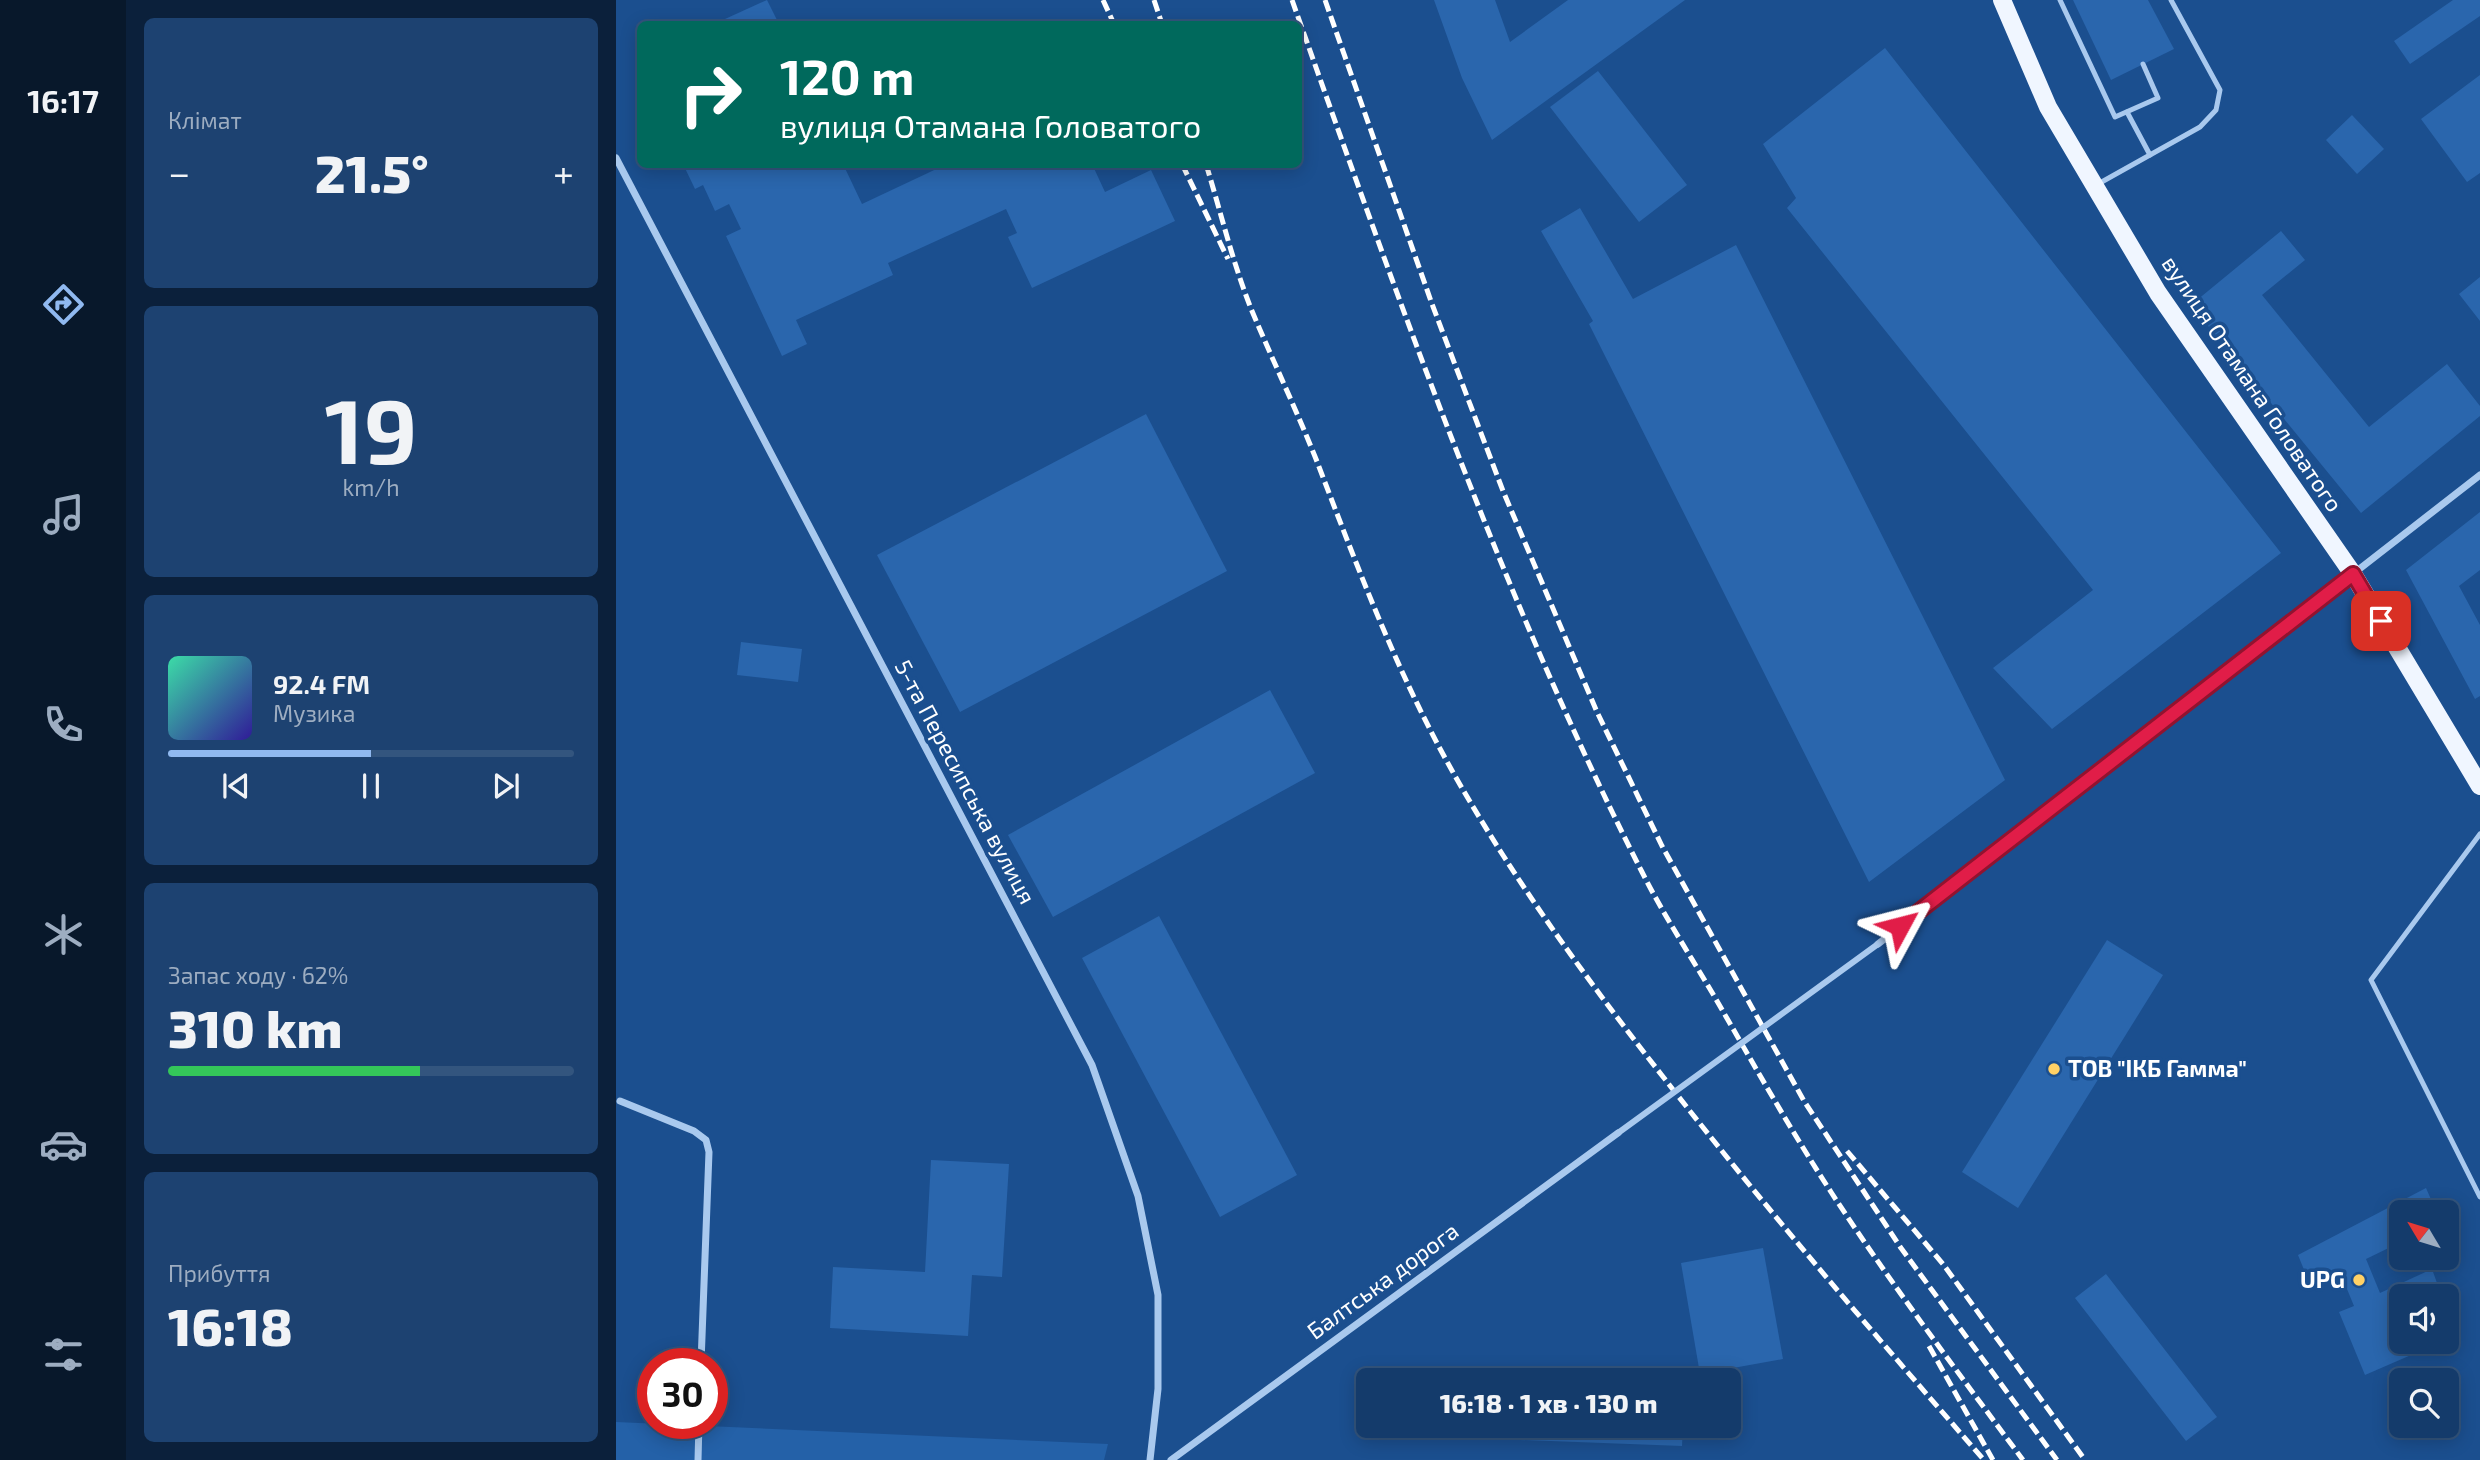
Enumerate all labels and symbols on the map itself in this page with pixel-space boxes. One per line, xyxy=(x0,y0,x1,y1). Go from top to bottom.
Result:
street label: вулиця Отамана Головатого xyxy=(2156,250,2349,517)
pin xyxy=(2351,591,2411,651)
street label: 5-та Пересипська вулиця xyxy=(889,655,1042,909)
position arrow xyxy=(1863,889,1937,963)
place label: ТОВ "ІКБ Гамма" xyxy=(2068,1054,2247,1082)
marker: ТОВ "ІКБ Гамма" xyxy=(2046,1061,2062,1077)
north arrow xyxy=(2389,1200,2459,1270)
street label: Балтська дорога xyxy=(1301,1216,1464,1344)
place label: UPG xyxy=(2300,1265,2345,1293)
marker: UPG xyxy=(2351,1272,2367,1288)
speed limit sign: 30 xyxy=(637,1348,728,1439)

